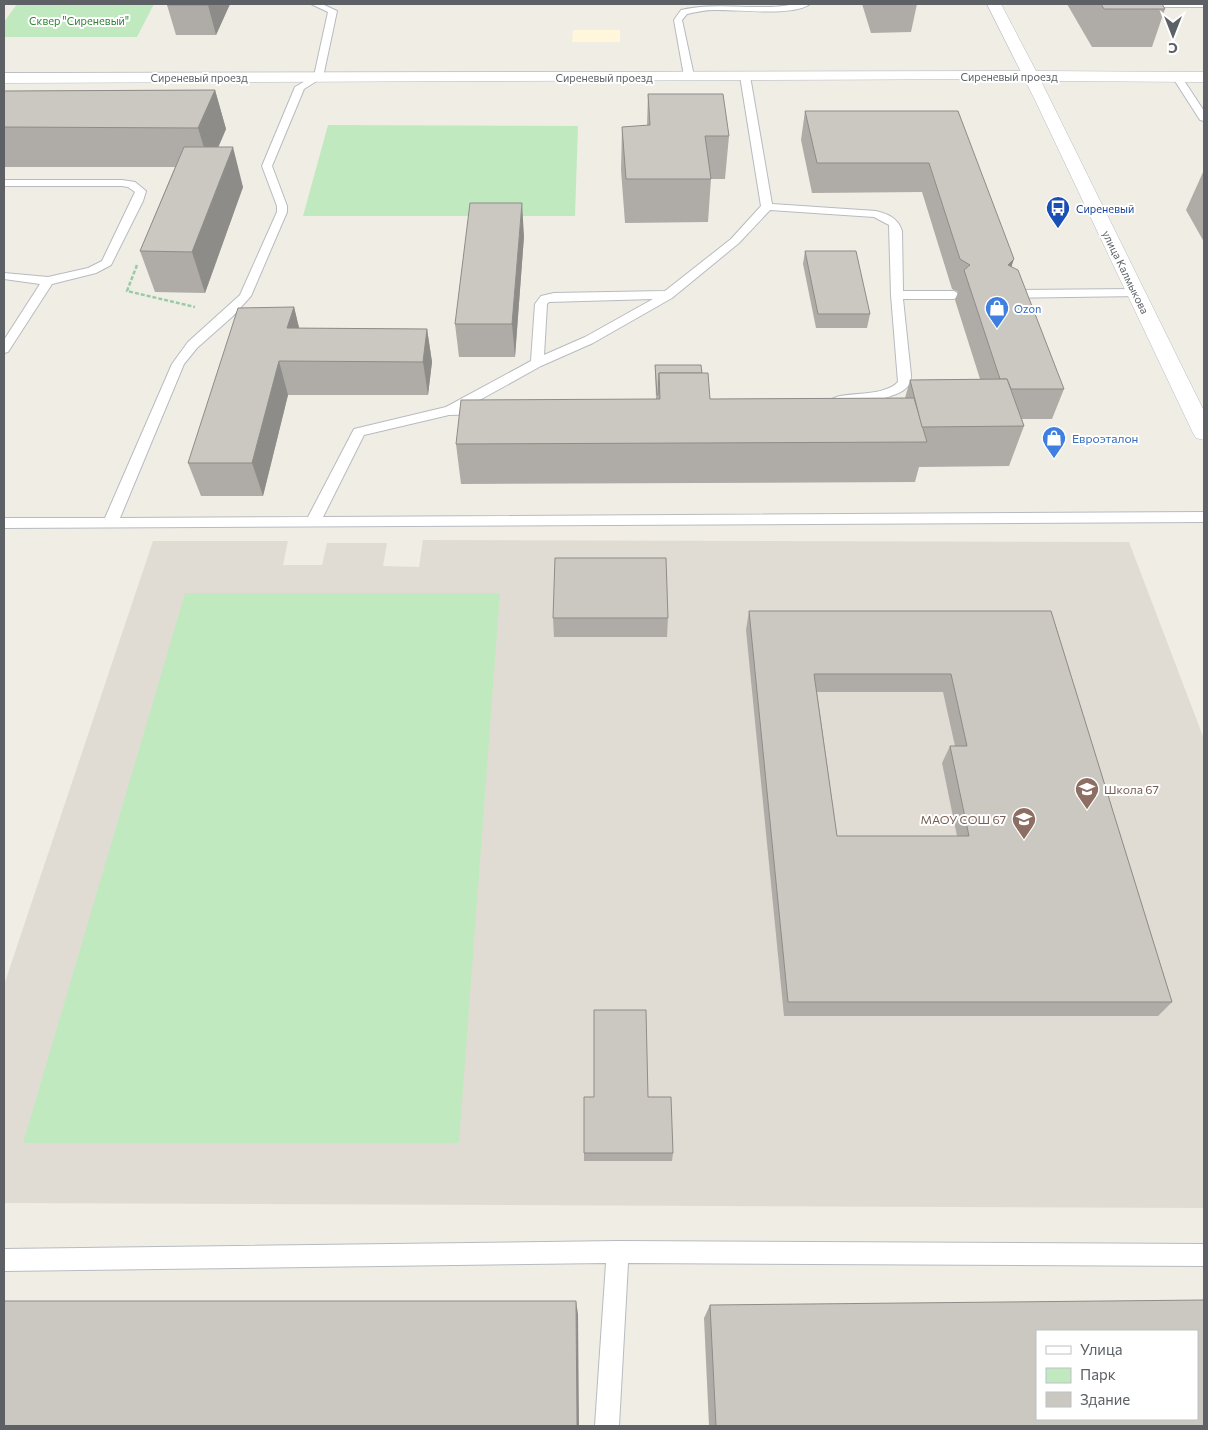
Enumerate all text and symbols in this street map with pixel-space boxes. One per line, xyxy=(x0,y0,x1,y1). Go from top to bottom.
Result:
north arrow xyxy=(1148,10,1198,60)
park label: Сквер "Сиреневый" xyxy=(29,14,129,27)
text: С xyxy=(1168,40,1178,57)
street label: Сиреневый проезд xyxy=(960,70,1058,83)
street label: Сиреневый проезд xyxy=(150,71,248,84)
street label: Сиреневый проезд xyxy=(555,71,653,84)
bus stop icon: Сиреневый xyxy=(1045,195,1071,229)
place label: Сиреневый xyxy=(1076,202,1134,215)
street label: улица Калмыкова xyxy=(1100,228,1152,316)
shop icon: Ozon xyxy=(984,295,1010,329)
place label: Ozon xyxy=(1014,302,1041,315)
shop icon: Евроэталон xyxy=(1041,425,1067,459)
place label: Евроэталон xyxy=(1072,431,1138,445)
school or university icon: Школа 67 xyxy=(1074,776,1100,810)
place label: Школа 67 xyxy=(1104,782,1159,796)
school or university icon: МАОУ СОШ 67 xyxy=(1011,806,1037,840)
place label: МАОУ СОШ 67 xyxy=(920,812,1006,826)
legend xyxy=(1036,1330,1198,1420)
text: Улица xyxy=(1080,1340,1122,1358)
text: Парк xyxy=(1080,1365,1116,1383)
text: Здание xyxy=(1080,1390,1130,1408)

